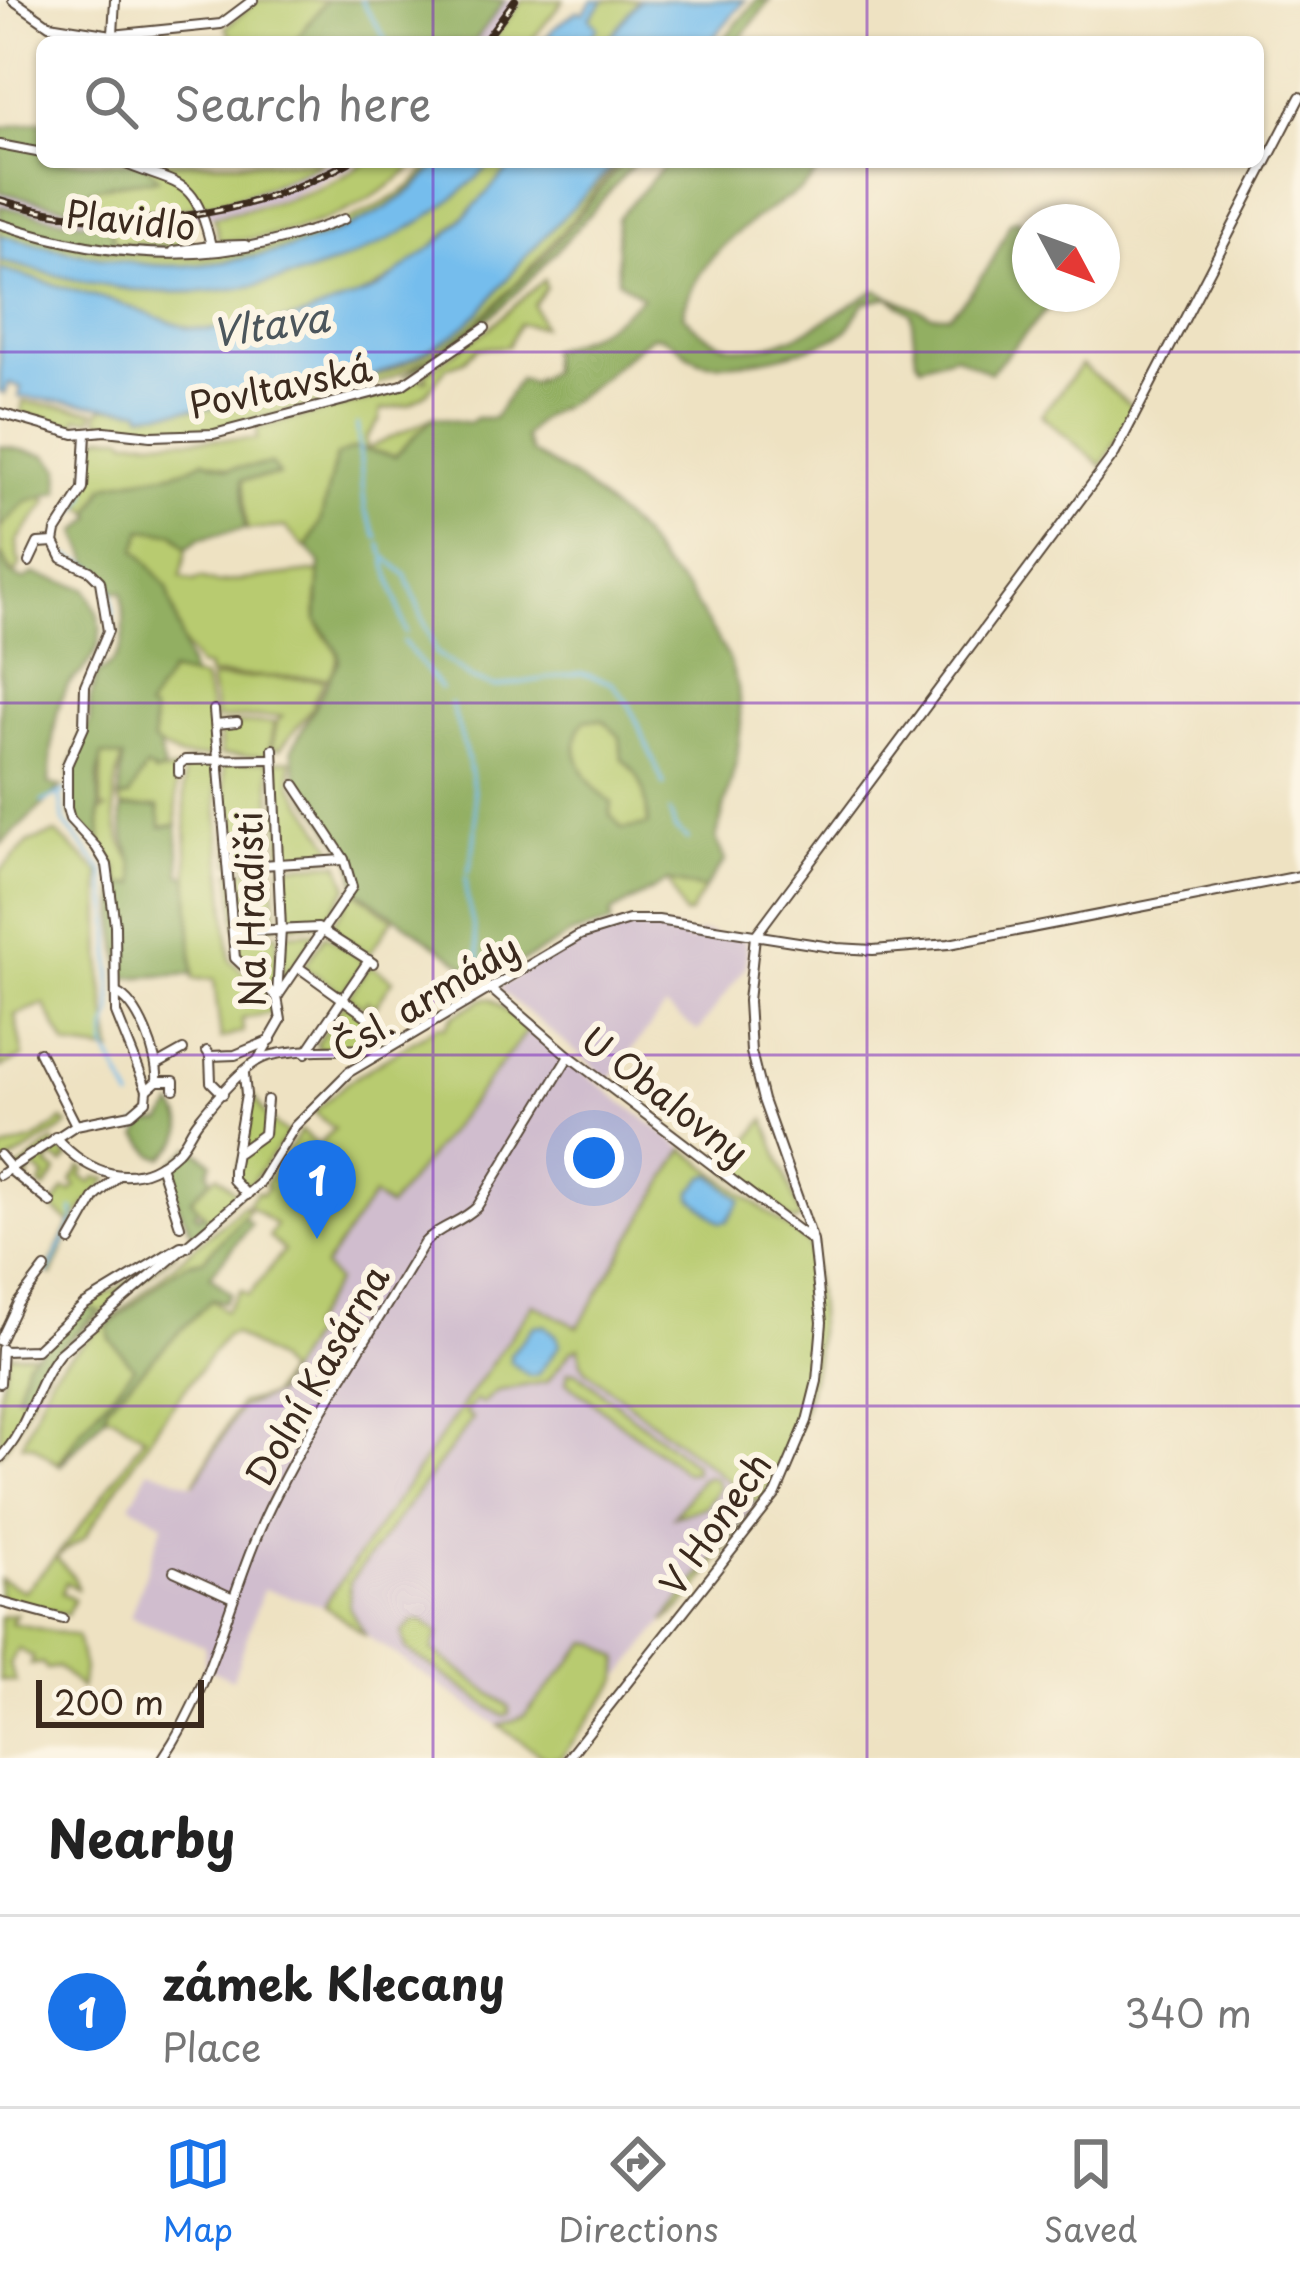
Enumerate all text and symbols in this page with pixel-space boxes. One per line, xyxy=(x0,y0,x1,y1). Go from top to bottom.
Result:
search box xyxy=(36,36,1264,168)
text: Search here xyxy=(174,68,431,136)
icon: search xyxy=(78,69,144,135)
street label: Plavidlo xyxy=(64,185,198,253)
north arrow xyxy=(1012,204,1120,312)
water label: Vltava xyxy=(207,285,334,360)
street label: Povltavská xyxy=(184,339,377,431)
street label: Na Hradišti xyxy=(220,810,278,1008)
street label: Čsl. armády xyxy=(321,920,529,1074)
street label: U Obalovny xyxy=(571,1012,761,1178)
your location xyxy=(564,1128,624,1188)
pin: 1 xyxy=(278,1140,356,1239)
street label: Dolní Kasárna xyxy=(231,1254,401,1496)
street label: V Honech xyxy=(645,1440,783,1606)
scale bar xyxy=(36,1674,204,1727)
text: 200 m xyxy=(54,1676,164,1726)
text: Nearby xyxy=(48,1798,235,1875)
text: zámek Klecany xyxy=(162,1948,505,2016)
text: 1 xyxy=(78,1982,96,2041)
text: 340 m xyxy=(1124,1982,1252,2041)
text: Place xyxy=(162,2016,262,2075)
tab: Map xyxy=(163,2131,233,2253)
tab: Directions xyxy=(558,2131,719,2253)
tab: Saved xyxy=(1044,2131,1137,2253)

